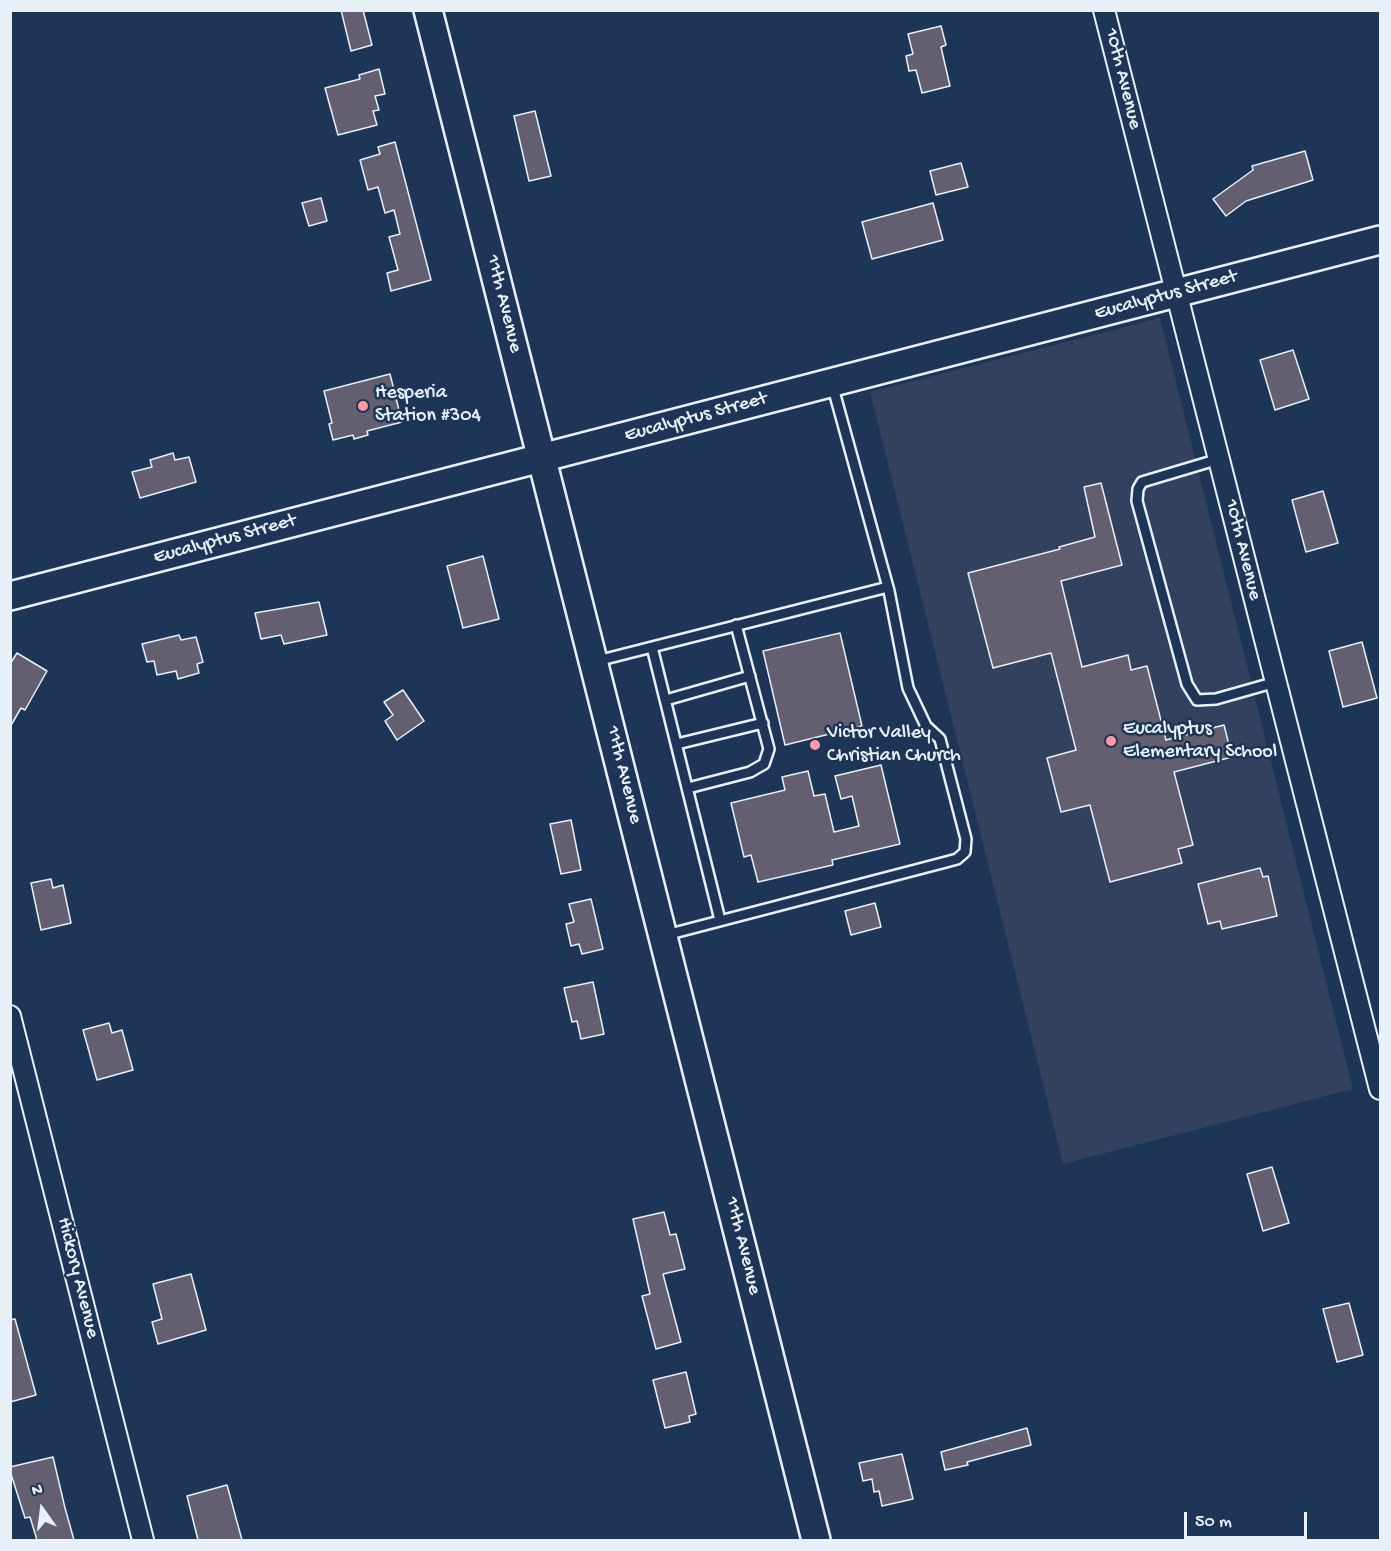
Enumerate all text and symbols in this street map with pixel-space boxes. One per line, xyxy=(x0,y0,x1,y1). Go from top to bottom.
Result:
street label: 10th Avenue xyxy=(1098,26,1146,132)
street label: 11th Avenue xyxy=(479,253,527,355)
street label: Eucalyptus Street xyxy=(1092,265,1240,327)
place label: Hesperia Station #304 xyxy=(375,382,481,429)
street label: Eucalyptus Street xyxy=(622,387,770,449)
marker: Hesperia Station #304 xyxy=(356,399,370,413)
street label: 10th Avenue xyxy=(1218,497,1266,603)
street label: Eucalyptus Street xyxy=(151,509,299,571)
place label: Eucalyptus Elementary School xyxy=(1123,718,1277,765)
place label: Victor Valley Christian Church xyxy=(827,722,961,769)
street label: 11th Avenue xyxy=(599,724,647,826)
marker: Eucalyptus Elementary School xyxy=(1104,734,1118,748)
marker: Victor Valley Christian Church xyxy=(808,738,822,752)
street label: 11th Avenue xyxy=(718,1195,766,1297)
street label: Hickory Avenue xyxy=(50,1215,104,1341)
north arrow xyxy=(12,1479,72,1539)
text: N xyxy=(30,1481,45,1502)
scale bar xyxy=(1187,1500,1310,1538)
text: 50 m xyxy=(1195,1512,1232,1533)

